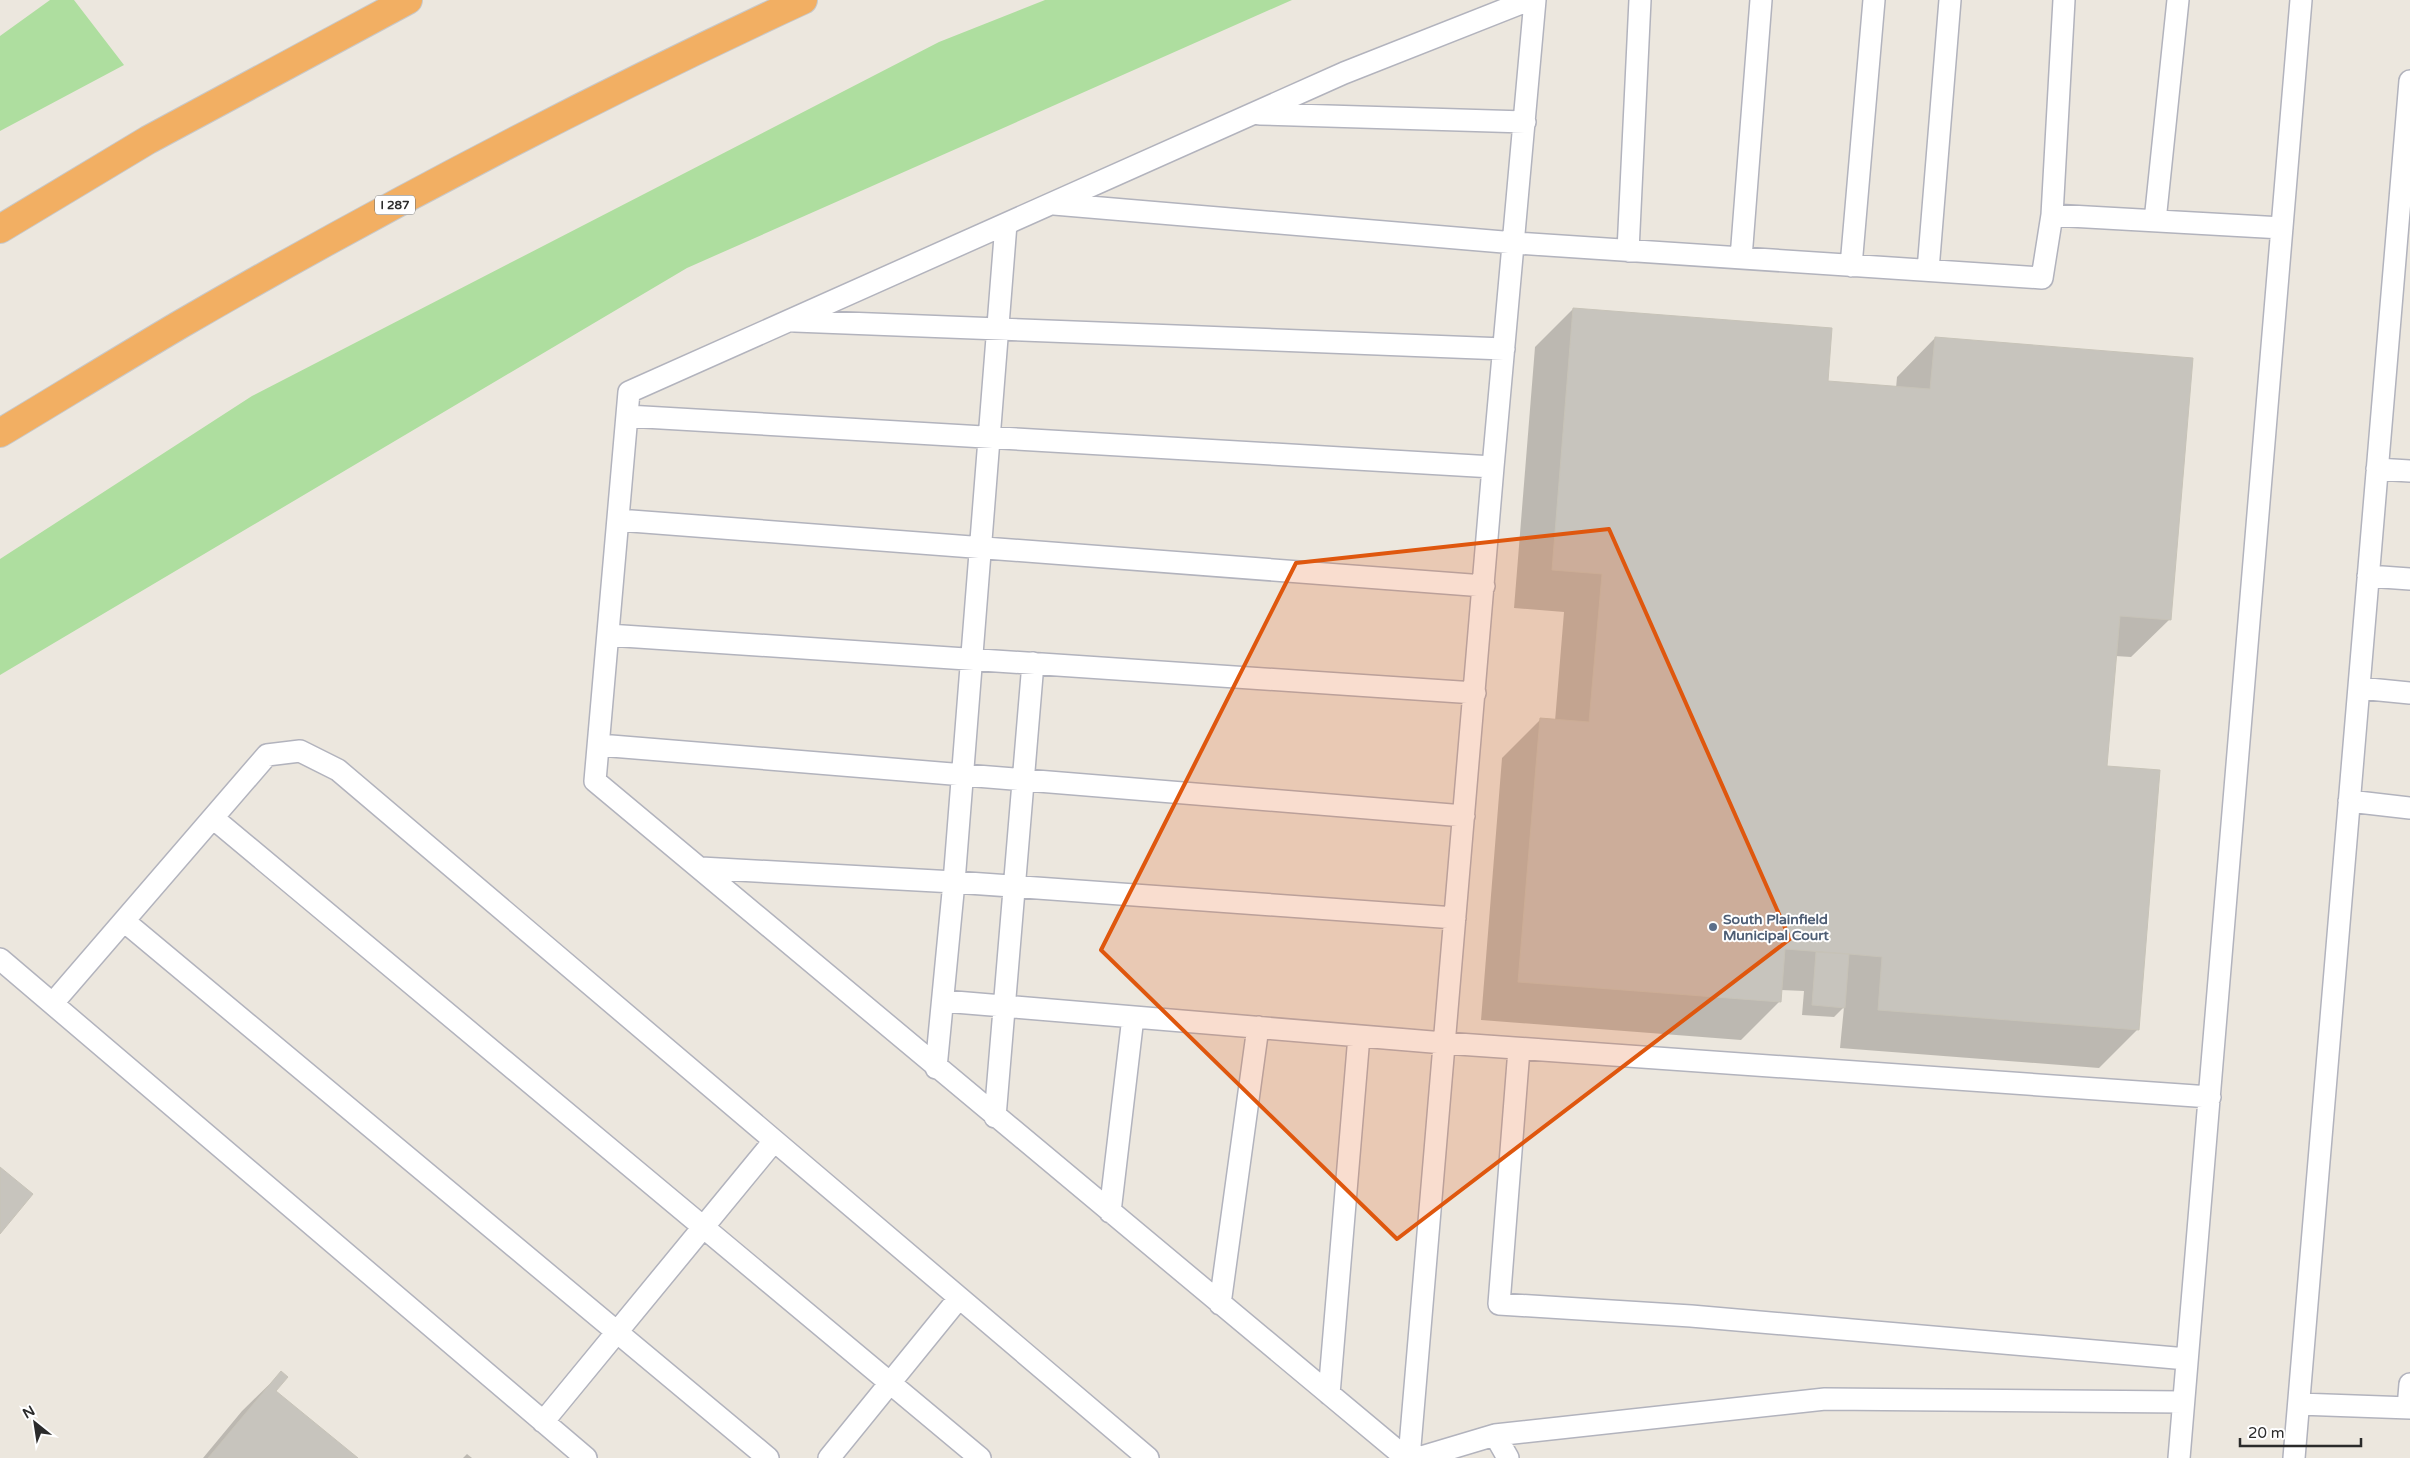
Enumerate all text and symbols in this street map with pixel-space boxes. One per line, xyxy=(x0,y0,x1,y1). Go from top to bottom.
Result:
road number: I 287 xyxy=(375,196,415,214)
place label: South Plainfield Municipal Court xyxy=(1723,911,1830,944)
marker: South Plainfield Municipal Court xyxy=(1707,921,1719,933)
north arrow xyxy=(10,1398,60,1448)
text: N xyxy=(20,1402,38,1422)
scale bar xyxy=(2240,1416,2361,1448)
text: 20 m xyxy=(2248,1424,2285,1442)

